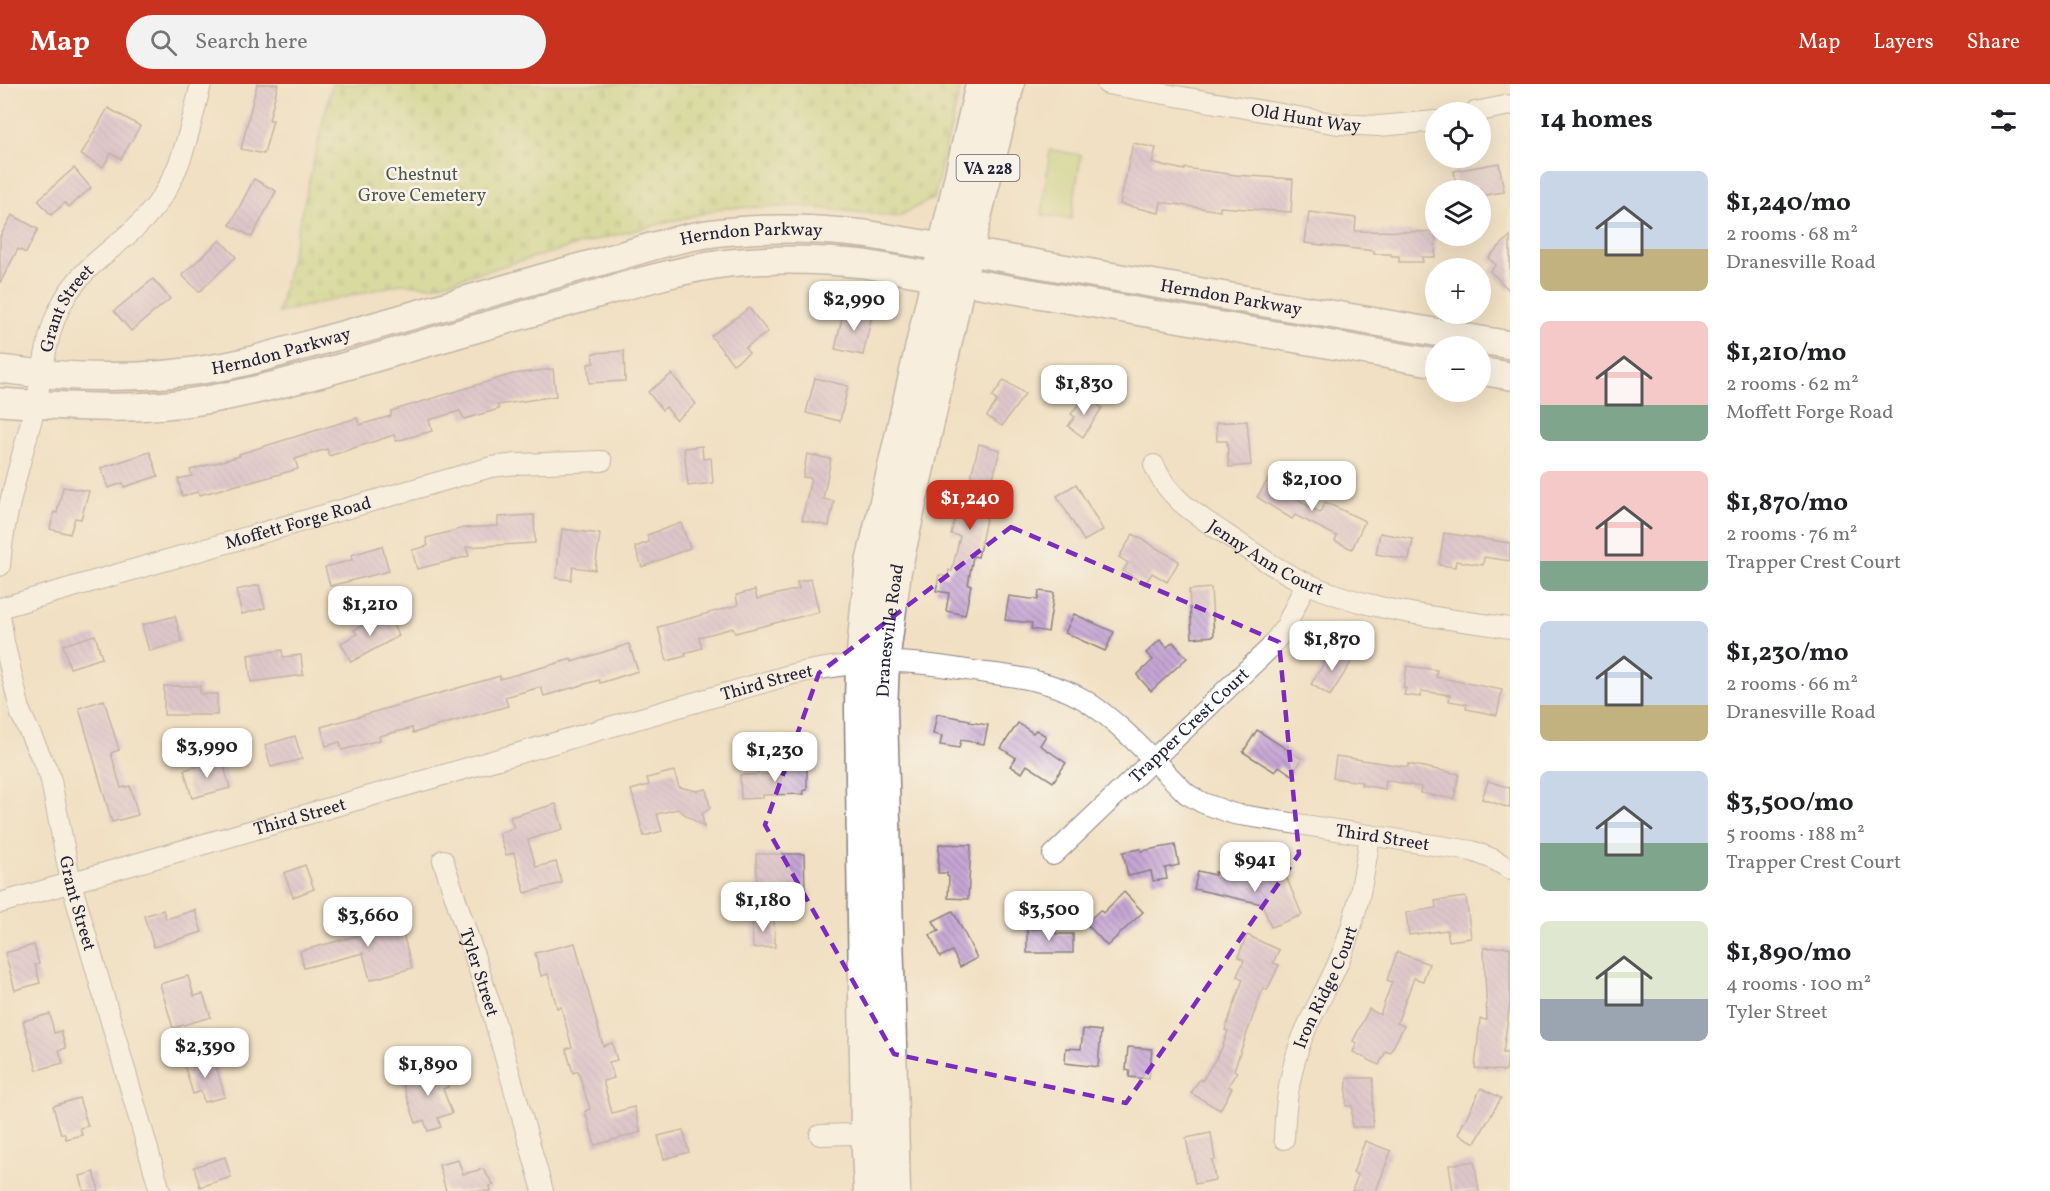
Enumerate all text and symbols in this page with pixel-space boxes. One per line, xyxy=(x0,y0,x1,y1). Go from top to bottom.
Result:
search box xyxy=(126,15,546,69)
text: Map xyxy=(30,23,90,62)
icon: search xyxy=(147,26,180,59)
text: Search here xyxy=(195,27,308,58)
text: Map xyxy=(1798,28,1840,57)
text: Layers xyxy=(1873,28,1934,57)
text: Share xyxy=(1967,28,2020,57)
street label: Old Hunt Way xyxy=(1249,98,1362,139)
map controls xyxy=(1425,102,1491,402)
button: locate xyxy=(1425,102,1491,168)
text: 14 homes xyxy=(1540,102,1653,138)
icon: filters xyxy=(1987,104,2020,137)
road number: VA 228 xyxy=(956,155,1020,181)
park label: Chestnut Grove Cemetery xyxy=(358,163,486,209)
button: layers xyxy=(1425,180,1491,246)
text: $1,240/mo xyxy=(1726,185,1851,221)
icon: home xyxy=(1588,195,1660,267)
street label: Herndon Parkway xyxy=(678,218,823,253)
text: 2 rooms · 68 m² xyxy=(1726,221,1858,249)
text: Dranesville Road xyxy=(1726,249,1876,277)
button: + xyxy=(1425,258,1491,324)
street label: Grant Street xyxy=(35,259,100,355)
street label: Herndon Parkway xyxy=(1158,274,1304,323)
pin: $2,990 xyxy=(805,281,903,332)
text: $2,990 xyxy=(823,286,885,314)
street label: Herndon Parkway xyxy=(210,322,354,382)
text: $1,210/mo xyxy=(1726,335,1846,371)
button: − xyxy=(1425,336,1491,402)
icon: home xyxy=(1588,345,1660,417)
pin: $1,830 xyxy=(1035,365,1133,416)
text: $1,830 xyxy=(1055,370,1113,398)
text: 2 rooms · 62 m² xyxy=(1726,371,1859,399)
text: Moffett Forge Road xyxy=(1726,399,1894,427)
pin: $2,100 xyxy=(1263,461,1361,512)
text: $2,100 xyxy=(1282,466,1342,494)
pin: $1,240 xyxy=(921,480,1019,531)
text: $1,240 xyxy=(940,485,1000,513)
text: $1,870/mo xyxy=(1726,485,1848,521)
street label: Moffett Forge Road xyxy=(222,491,374,557)
icon: home xyxy=(1588,495,1660,567)
street label: Jenny Ann Court xyxy=(1202,514,1327,603)
text: 2 rooms · 76 m² xyxy=(1726,521,1858,549)
text: Trapper Crest Court xyxy=(1726,549,1901,577)
street label: Dranesville Road xyxy=(872,561,911,698)
pin: $1,210 xyxy=(321,586,419,637)
text: $1,210 xyxy=(342,591,398,619)
pin: $1,870 xyxy=(1283,621,1381,672)
text: $1,870 xyxy=(1303,626,1361,654)
text: $1,230/mo xyxy=(1726,635,1849,671)
icon: home xyxy=(1588,645,1660,717)
street label: Third Street xyxy=(718,659,815,708)
street label: Trapper Crest Court xyxy=(1124,663,1256,790)
text: 2 rooms · 66 m² xyxy=(1726,671,1858,699)
text: Dranesville Road xyxy=(1726,699,1876,727)
pin: $3,990 xyxy=(158,728,256,779)
pin: $1,230 xyxy=(726,732,824,783)
text: $3,990 xyxy=(176,733,238,761)
text: $1,230 xyxy=(746,737,804,765)
text: $3,500/mo xyxy=(1726,785,1854,821)
street label: Third Street xyxy=(251,793,349,843)
icon: home xyxy=(1588,795,1660,867)
street label: Third Street xyxy=(1334,819,1431,858)
text: 5 rooms · 188 m² xyxy=(1726,821,1865,849)
pin: $941 xyxy=(1219,842,1291,893)
text: $941 xyxy=(1234,847,1276,875)
text: Trapper Crest Court xyxy=(1726,849,1901,877)
street label: Grant Street xyxy=(52,854,101,954)
pin: $1,180 xyxy=(714,882,812,933)
text: $1,180 xyxy=(735,887,791,915)
pin: $3,500 xyxy=(1000,891,1098,942)
text: $3,500 xyxy=(1018,896,1080,924)
pin: $3,660 xyxy=(319,897,417,948)
text: $3,660 xyxy=(337,902,399,930)
street label: Iron Ridge Court xyxy=(1288,923,1365,1052)
street label: Tyler Street xyxy=(452,925,504,1020)
text: $1,890/mo xyxy=(1726,935,1851,971)
icon: home xyxy=(1588,945,1660,1017)
text: 4 rooms · 100 m² xyxy=(1726,971,1871,999)
text: Tyler Street xyxy=(1726,999,1828,1027)
pin: $2,390 xyxy=(156,1028,254,1079)
text: $2,390 xyxy=(175,1033,235,1061)
pin: $1,890 xyxy=(379,1046,477,1097)
text: $1,890 xyxy=(398,1051,458,1079)

